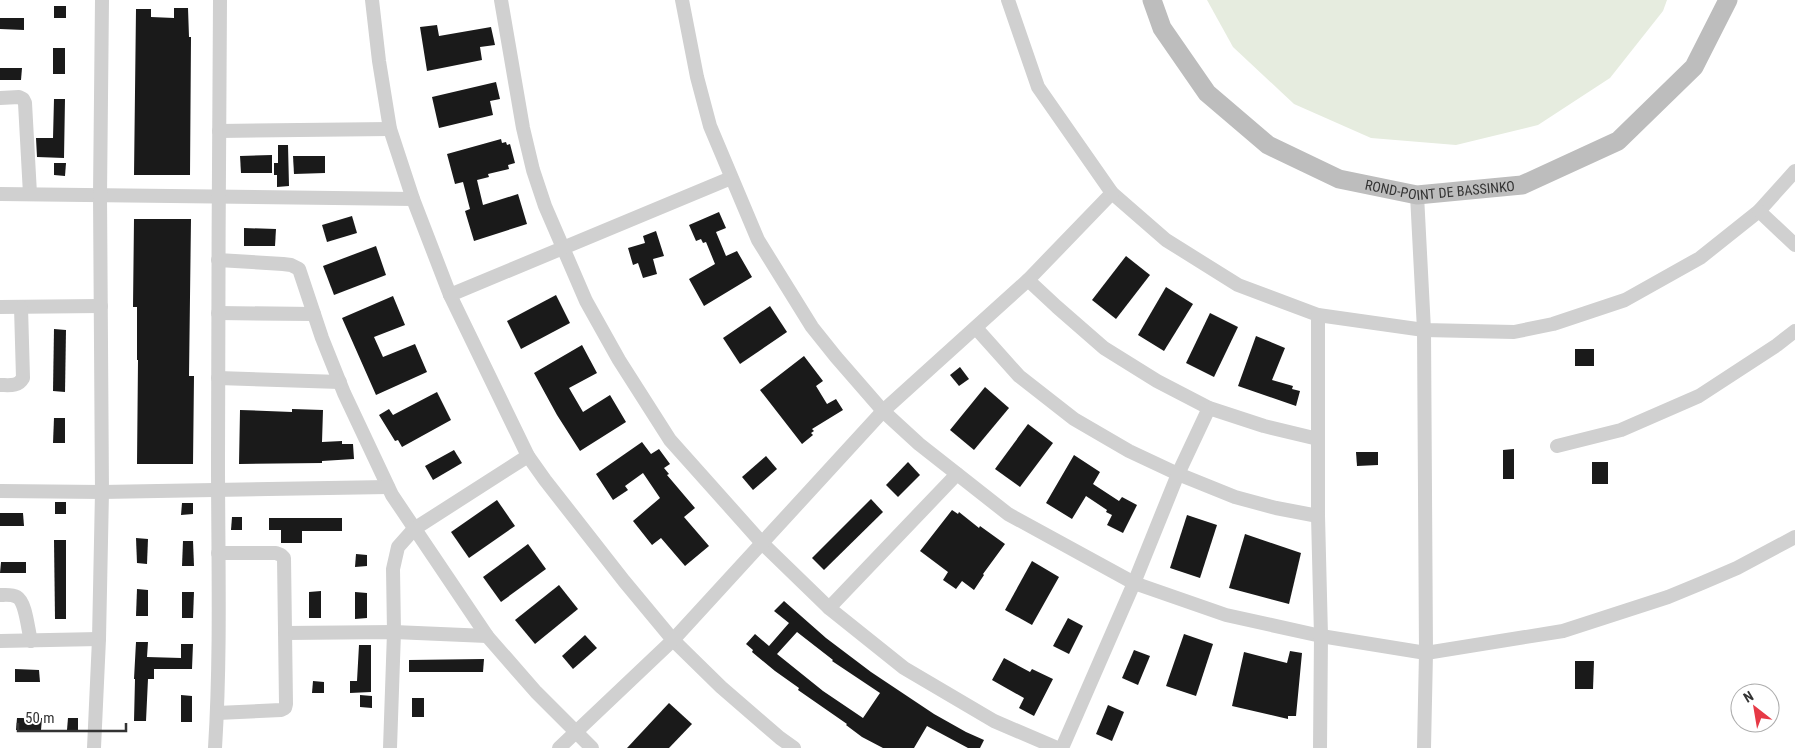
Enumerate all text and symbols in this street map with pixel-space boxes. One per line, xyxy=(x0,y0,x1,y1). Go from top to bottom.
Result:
street label: ROND-POINT DE BASSINKO xyxy=(1364,177,1515,203)
north arrow xyxy=(1730,683,1780,733)
text: N xyxy=(1741,688,1756,706)
scale bar xyxy=(18,700,125,732)
text: 50 m xyxy=(25,709,55,727)

